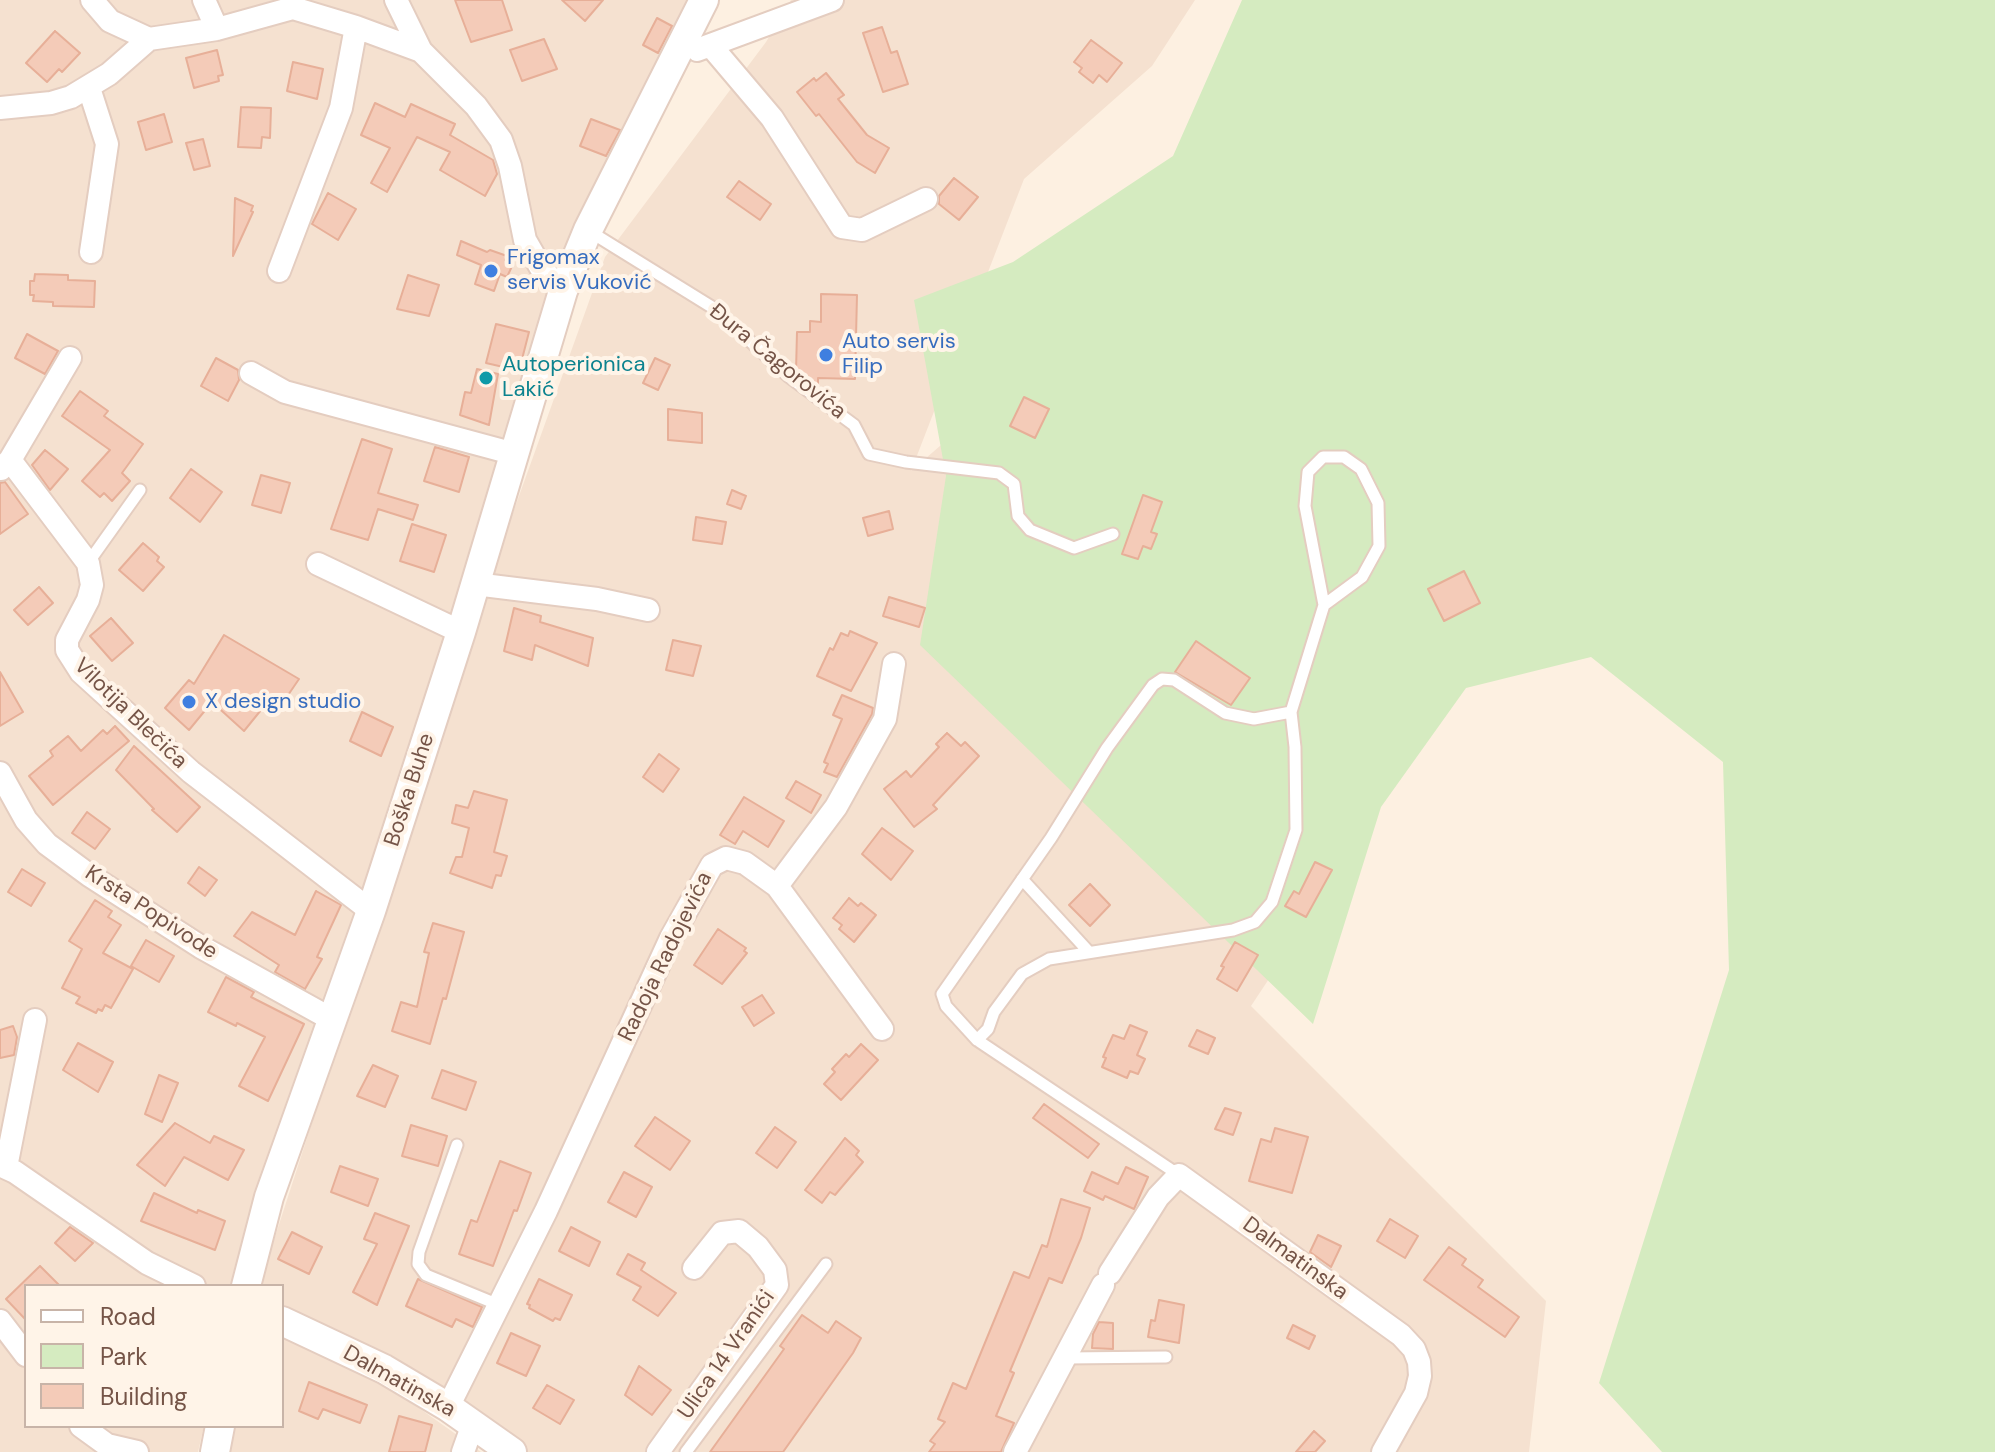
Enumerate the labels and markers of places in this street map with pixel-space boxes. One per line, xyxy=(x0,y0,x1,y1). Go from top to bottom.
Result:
place label: Frigomax servis Vuković xyxy=(507,245,652,296)
marker: Frigomax servis Vuković xyxy=(482,262,500,280)
place label: Auto servis Filip xyxy=(842,329,956,380)
marker: Auto servis Filip xyxy=(817,346,835,364)
place label: Autoperionica Lakić xyxy=(502,352,646,404)
marker: Autoperionica Lakić xyxy=(477,369,495,387)
place label: X design studio xyxy=(205,689,361,715)
marker: X design studio xyxy=(180,693,198,711)

